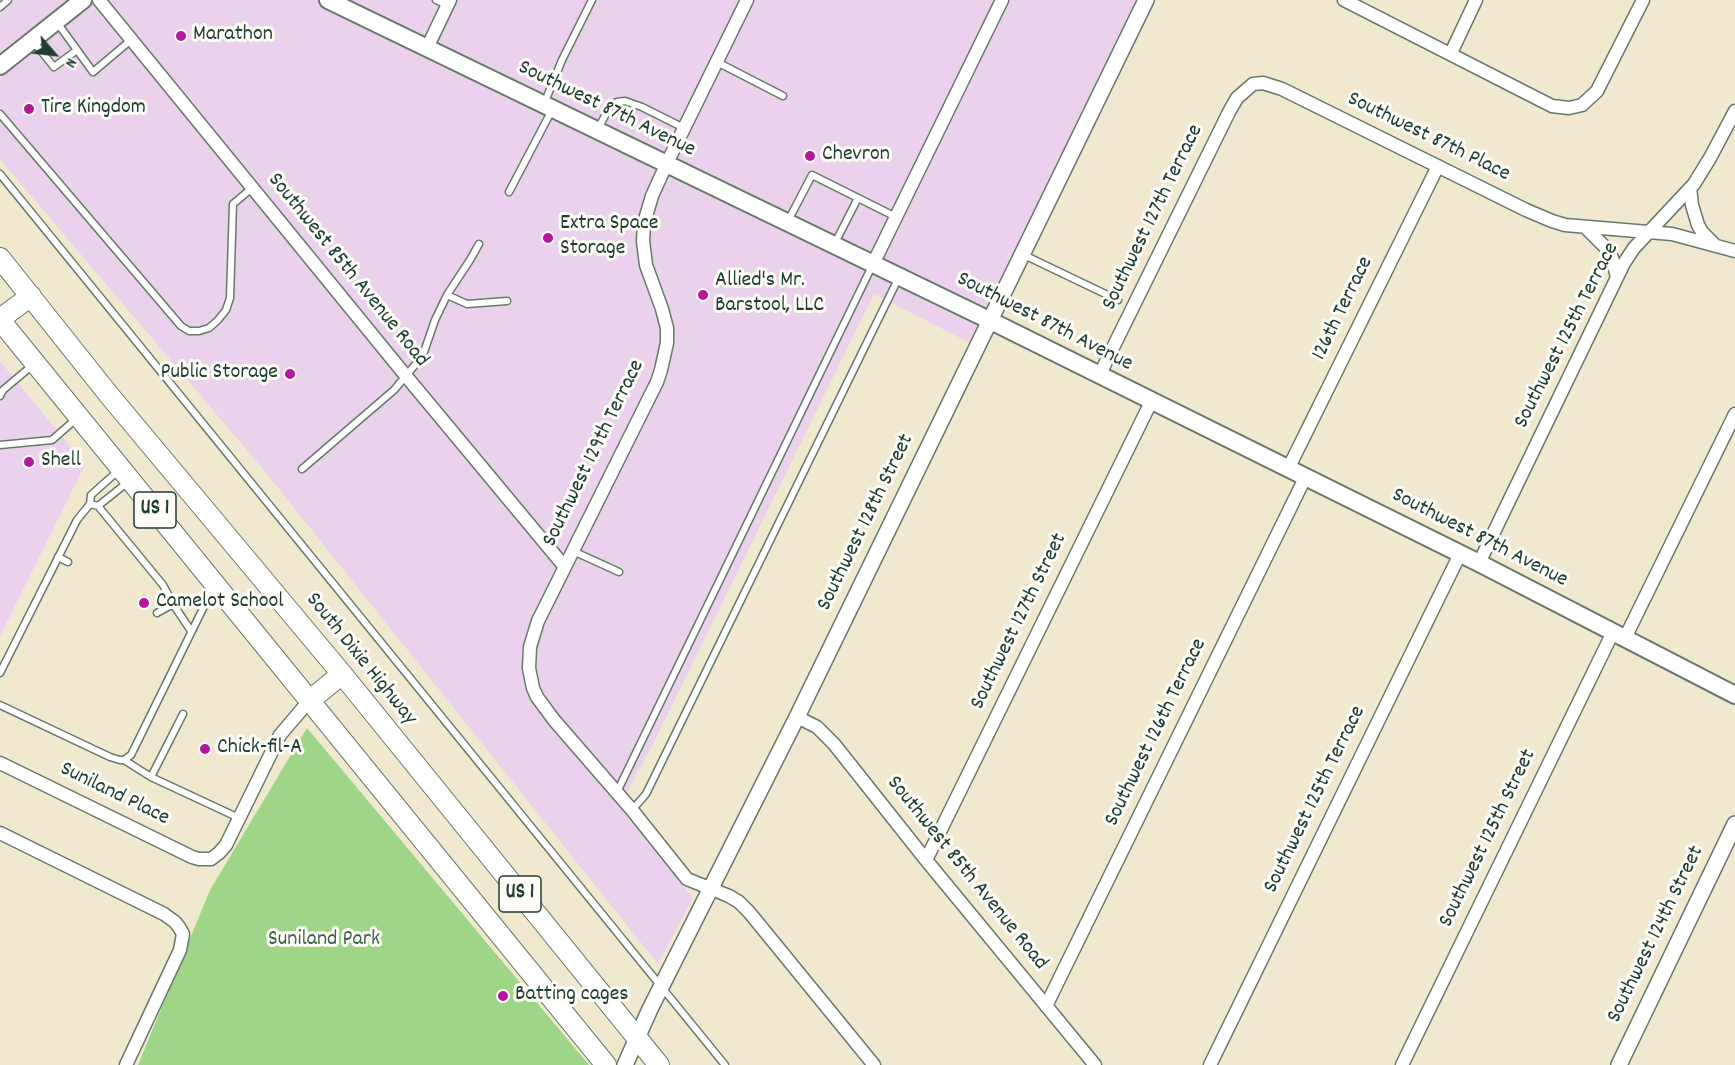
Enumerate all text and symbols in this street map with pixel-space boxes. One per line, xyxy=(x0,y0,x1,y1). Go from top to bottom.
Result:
place label: Marathon xyxy=(193,23,273,49)
north arrow xyxy=(24,24,84,84)
marker: Marathon xyxy=(174,29,188,43)
text: N xyxy=(58,54,82,72)
street label: Southwest 87th Avenue xyxy=(513,56,699,164)
street label: Southwest 87th Place xyxy=(1342,87,1514,189)
place label: Tire Kingdom xyxy=(41,96,146,122)
marker: Tire Kingdom xyxy=(22,102,36,116)
street label: Southwest 127th Terrace xyxy=(1098,121,1210,315)
place label: Chevron xyxy=(822,143,890,169)
marker: Chevron xyxy=(803,149,817,163)
street label: Southwest 85th Avenue Road xyxy=(261,169,433,373)
place label: Extra Space Storage xyxy=(560,212,658,264)
marker: Extra Space Storage xyxy=(541,231,555,245)
street label: Southwest 125th Terrace xyxy=(1510,239,1626,433)
street label: 126th Terrace xyxy=(1308,253,1380,365)
street label: Southwest 87th Avenue xyxy=(952,267,1136,379)
place label: Allied's Mr. Barstool, LLC xyxy=(715,269,824,320)
marker: Allied's Mr. Barstool, LLC xyxy=(696,288,710,302)
street label: Southwest 129th Terrace xyxy=(538,356,652,552)
place label: Public Storage xyxy=(160,361,278,387)
marker: Public Storage xyxy=(283,367,297,381)
street label: Southwest 128th Street xyxy=(813,430,921,616)
place label: Shell xyxy=(41,449,81,475)
marker: Shell xyxy=(22,455,36,469)
street label: Southwest 87th Avenue xyxy=(1387,483,1571,595)
road number: US 1 xyxy=(134,492,176,528)
street label: Southwest 127th Street xyxy=(966,529,1074,715)
street label: South Dixie Highway xyxy=(298,588,422,732)
place label: Camelot School xyxy=(156,590,284,616)
marker: Camelot School xyxy=(137,596,151,610)
street label: Southwest 126th Terrace xyxy=(1100,635,1214,831)
street label: Southwest 125th Terrace xyxy=(1259,702,1373,898)
place label: Chick-fil-A xyxy=(217,736,302,762)
marker: Chick-fil-A xyxy=(198,742,212,756)
street label: Southwest 125th Street xyxy=(1434,746,1544,932)
street label: Suniland Place xyxy=(55,757,173,833)
street label: Southwest 85th Avenue Road xyxy=(880,772,1052,976)
street label: Southwest 124th Street xyxy=(1603,842,1711,1028)
road number: US 1 xyxy=(499,876,541,912)
park label: Suniland Park xyxy=(268,928,380,954)
place label: Batting cages xyxy=(515,983,629,1009)
marker: Batting cages xyxy=(496,989,510,1003)

